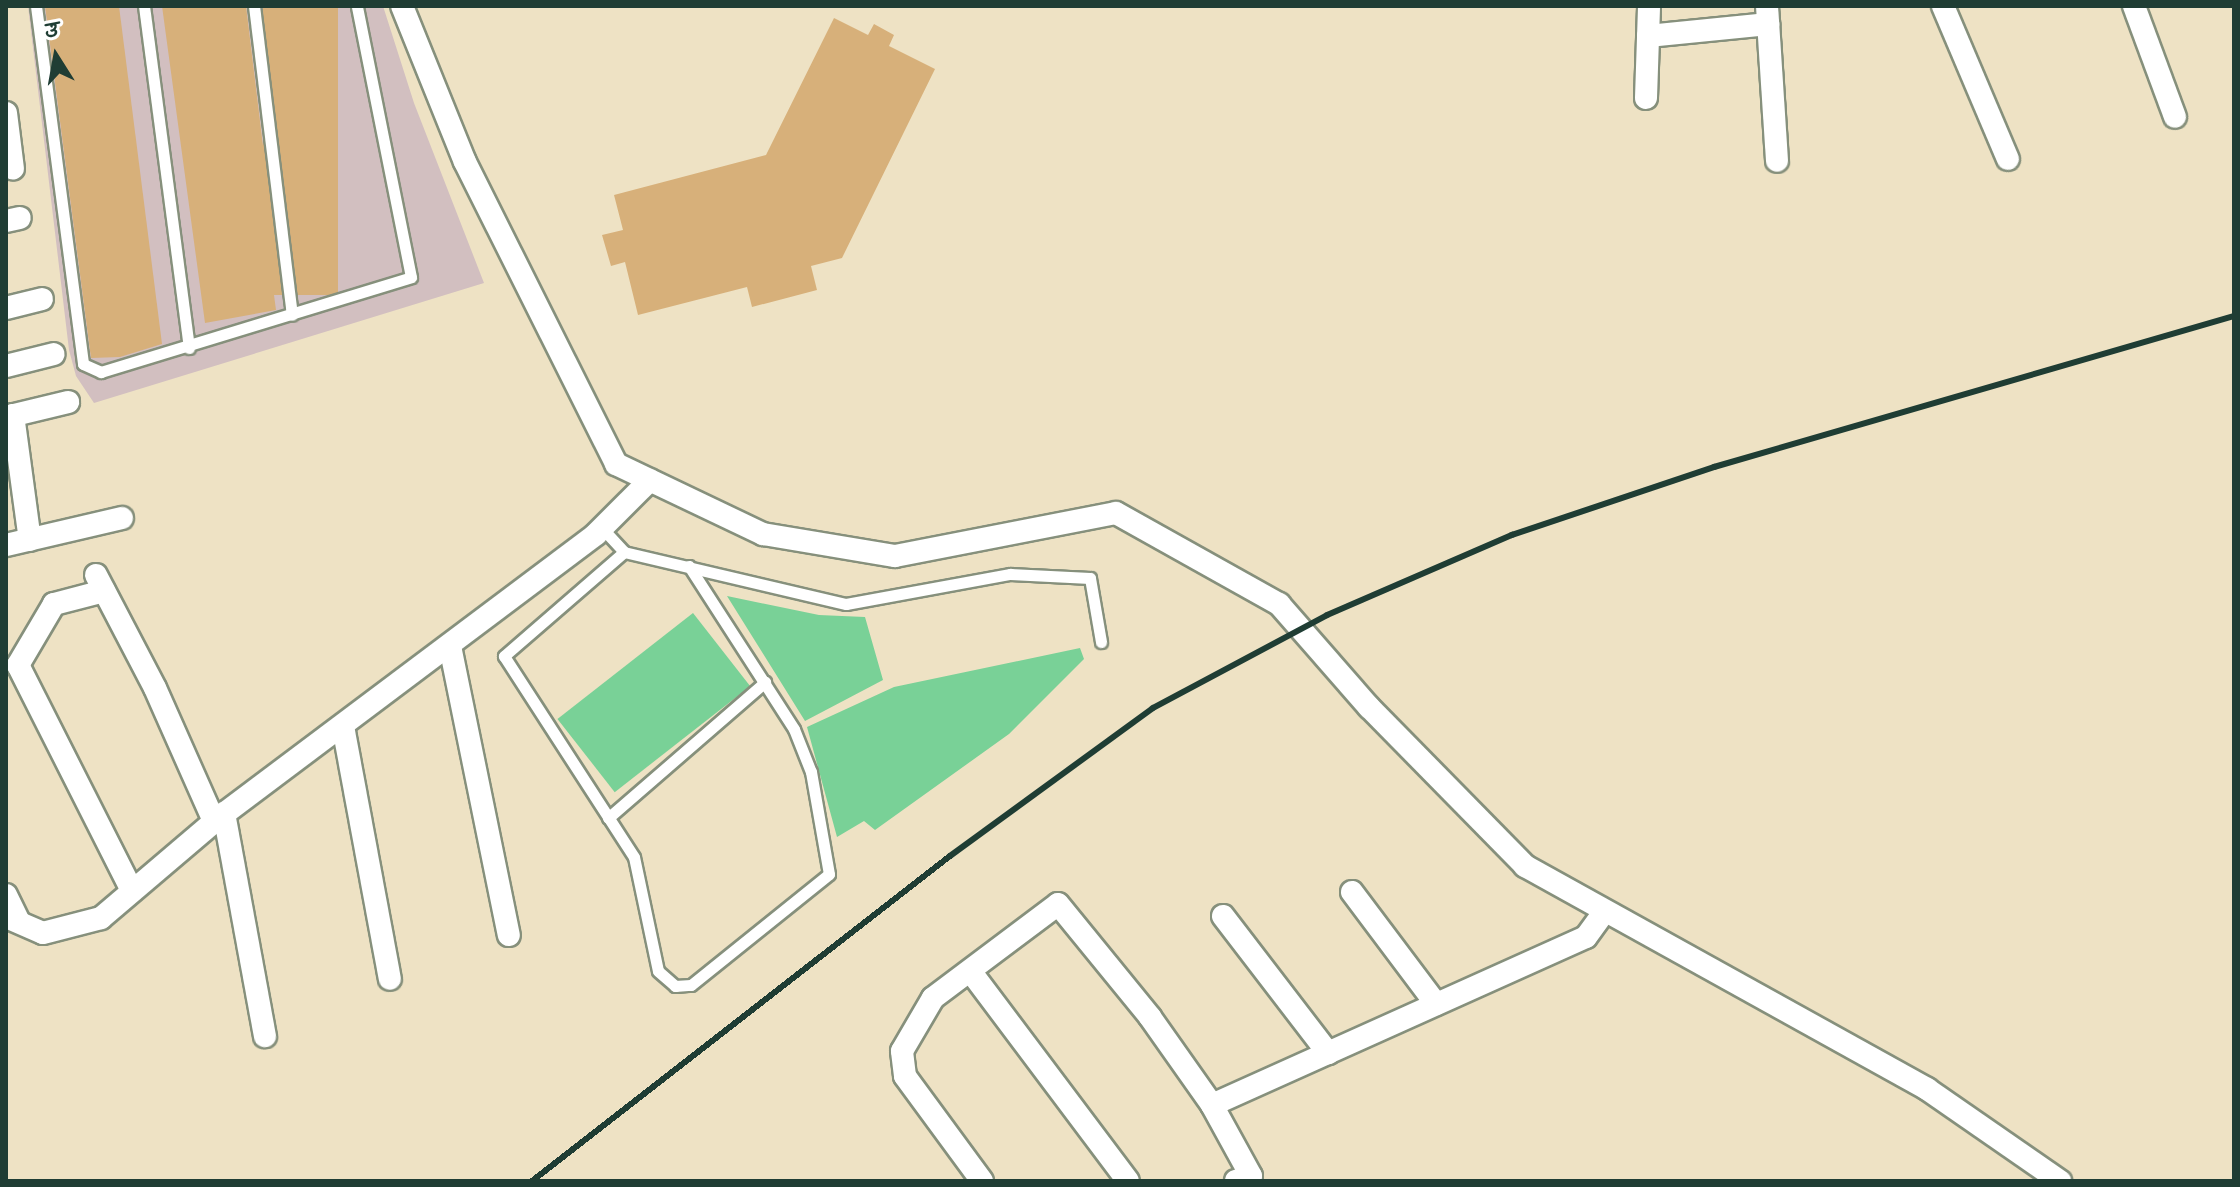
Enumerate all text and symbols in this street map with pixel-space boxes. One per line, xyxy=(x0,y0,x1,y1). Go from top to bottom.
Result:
text: उ xyxy=(41,13,61,50)
north arrow xyxy=(16,16,96,96)

